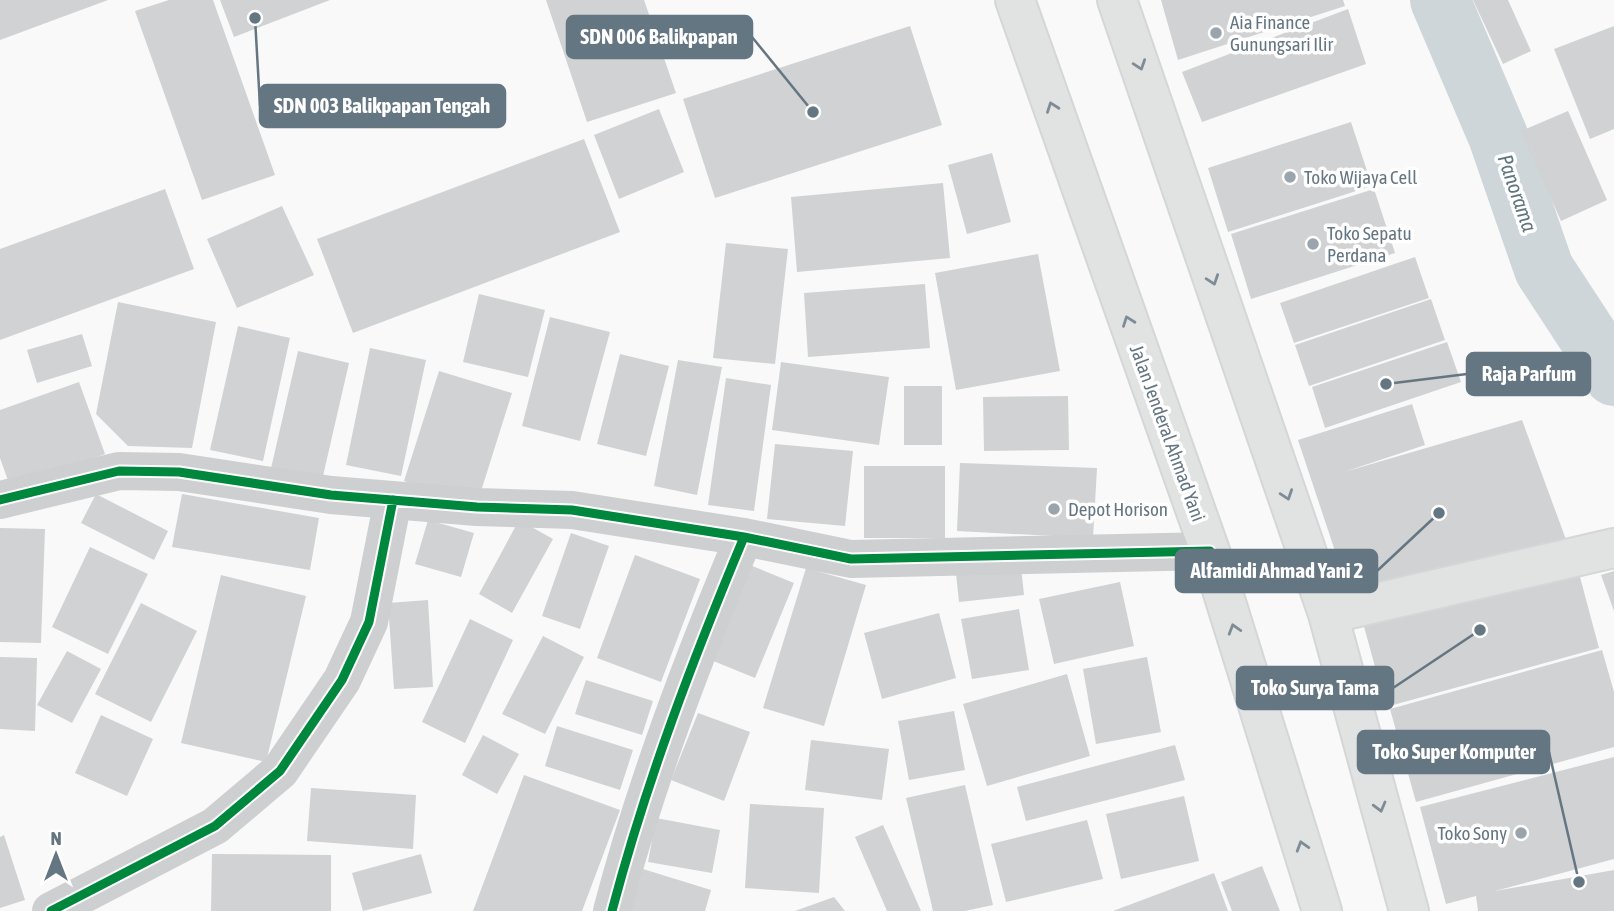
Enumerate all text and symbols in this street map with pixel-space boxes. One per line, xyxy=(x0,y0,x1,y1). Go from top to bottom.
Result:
place label: Aia Finance Gunungsari Ilir xyxy=(1230,11,1333,55)
callout: SDN 006 Balikpapan xyxy=(567,16,752,58)
text: SDN 006 Balikpapan xyxy=(580,24,738,48)
marker: Aia Finance Gunungsari Ilir xyxy=(1208,25,1224,41)
one-way arrow xyxy=(1131,58,1146,70)
callout: SDN 003 Balikpapan Tengah xyxy=(260,85,505,127)
text: SDN 003 Balikpapan Tengah xyxy=(274,93,490,117)
one-way arrow xyxy=(1047,101,1061,113)
water label: Panorama xyxy=(1494,151,1542,235)
place label: Toko Wijaya Cell xyxy=(1304,166,1417,188)
marker: Toko Wijaya Cell xyxy=(1282,169,1298,185)
place label: Toko Sepatu Perdana xyxy=(1327,222,1412,266)
marker: Toko Sepatu Perdana xyxy=(1305,236,1321,252)
one-way arrow xyxy=(1205,273,1219,285)
one-way arrow xyxy=(1123,315,1137,327)
street label: Jalan Jenderal Ahmad Yani xyxy=(1126,342,1210,524)
callout: Raja Parfum xyxy=(1467,353,1590,395)
text: Raja Parfum xyxy=(1482,361,1576,385)
one-way arrow xyxy=(1279,488,1293,501)
place label: Depot Horison xyxy=(1068,498,1168,520)
marker: Depot Horison xyxy=(1046,501,1062,517)
callout: Alfamidi Ahmad Yani 2 xyxy=(1176,550,1377,592)
text: Alfamidi Ahmad Yani 2 xyxy=(1190,558,1364,582)
one-way arrow xyxy=(1228,623,1243,635)
callout: Toko Surya Tama xyxy=(1237,667,1393,709)
text: Toko Surya Tama xyxy=(1251,675,1379,699)
callout: Toko Super Komputer xyxy=(1358,731,1549,773)
text: Toko Super Komputer xyxy=(1372,739,1537,763)
one-way arrow xyxy=(1371,801,1386,813)
north arrow xyxy=(21,820,91,890)
place label: Toko Sony xyxy=(1437,822,1507,844)
marker: Toko Sony xyxy=(1513,825,1529,841)
text: N xyxy=(50,827,62,849)
one-way arrow xyxy=(1296,840,1310,853)

